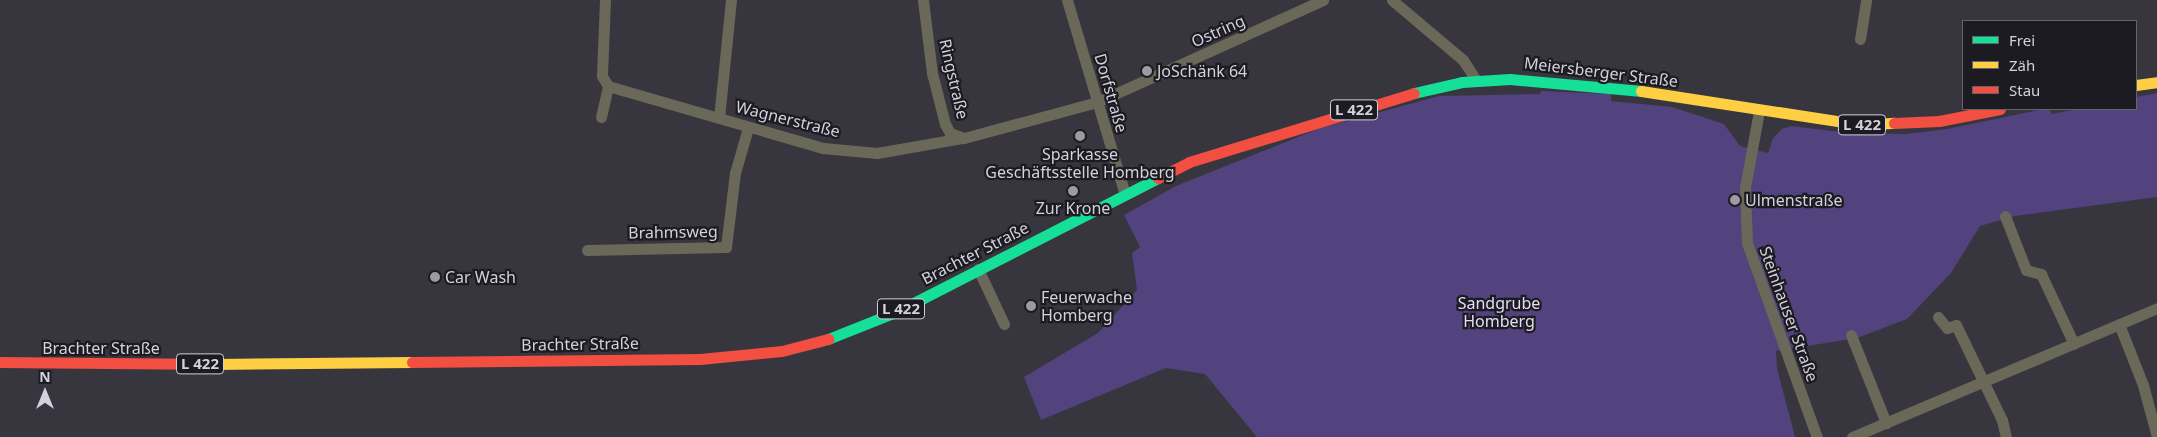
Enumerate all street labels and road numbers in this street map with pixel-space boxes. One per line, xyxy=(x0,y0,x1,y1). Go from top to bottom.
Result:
street label: Ostring xyxy=(1188,11,1248,51)
street label: Ringstraße xyxy=(935,37,973,121)
street label: Dorfstraße xyxy=(1091,51,1131,135)
street label: Meiersberger Straße xyxy=(1523,53,1679,91)
street label: Wagnerstraße xyxy=(734,97,842,141)
road number: L 422 xyxy=(1329,98,1379,122)
road number: L 422 xyxy=(1837,112,1887,138)
street label: Brachter Straße xyxy=(918,218,1032,288)
street label: Brahmsweg xyxy=(628,222,718,242)
street label: Steinhauser Straße xyxy=(1756,244,1822,384)
road number: L 422 xyxy=(876,296,926,322)
street label: Brachter Straße xyxy=(521,333,639,355)
street label: Brachter Straße xyxy=(42,338,160,358)
road number: L 422 xyxy=(175,352,225,376)

